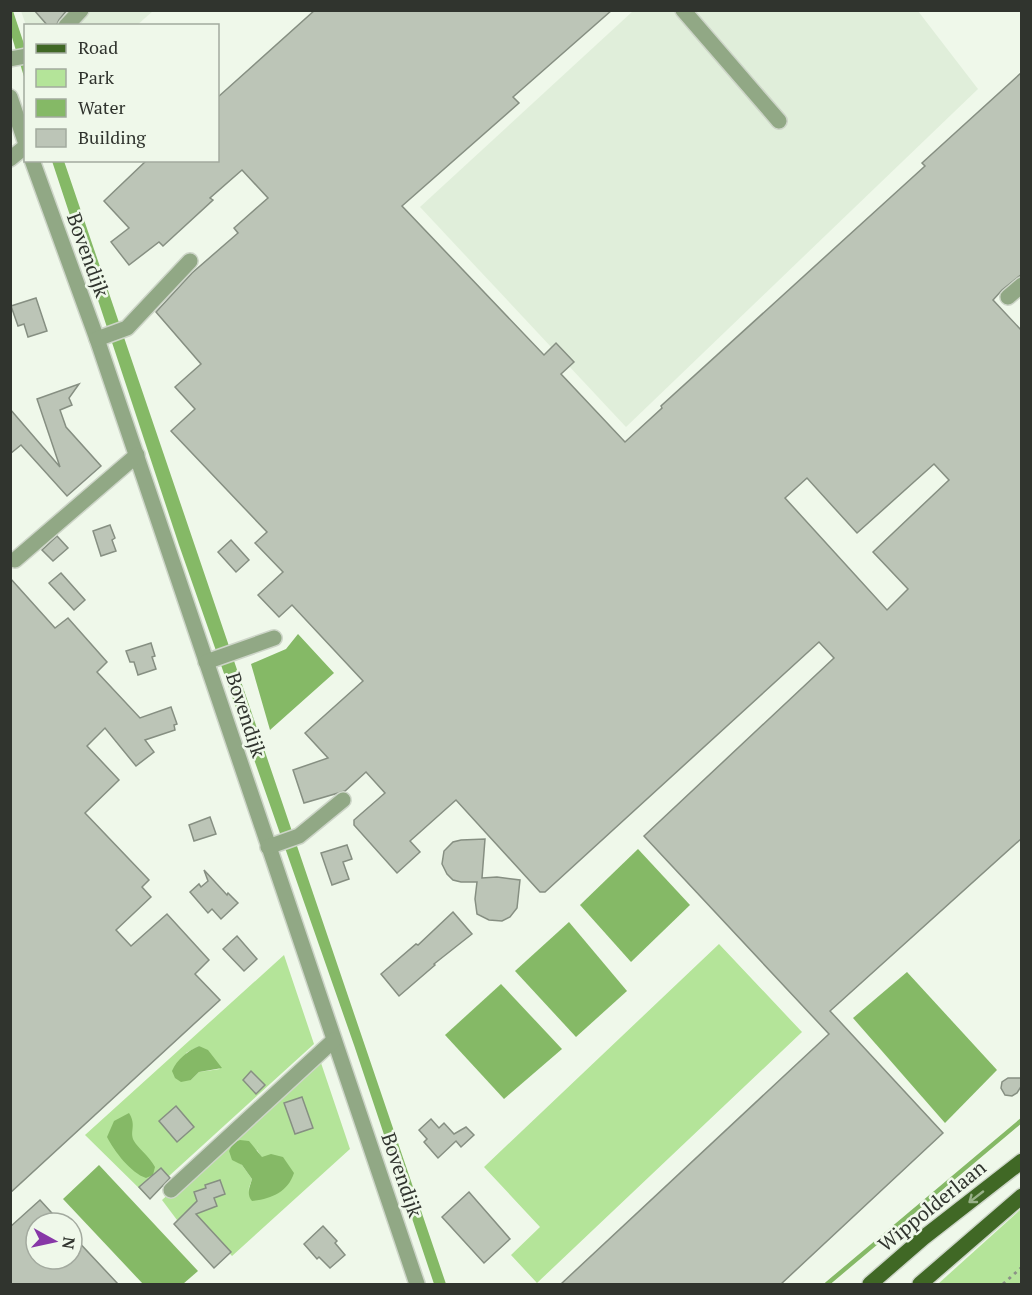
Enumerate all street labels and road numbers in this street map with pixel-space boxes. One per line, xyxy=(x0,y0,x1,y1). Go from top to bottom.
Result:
street label: Bovendijk xyxy=(61,209,116,301)
street label: Bovendijk xyxy=(220,669,273,761)
street label: Bovendijk xyxy=(375,1129,430,1221)
street label: Wippolderlaan xyxy=(872,1154,991,1257)

